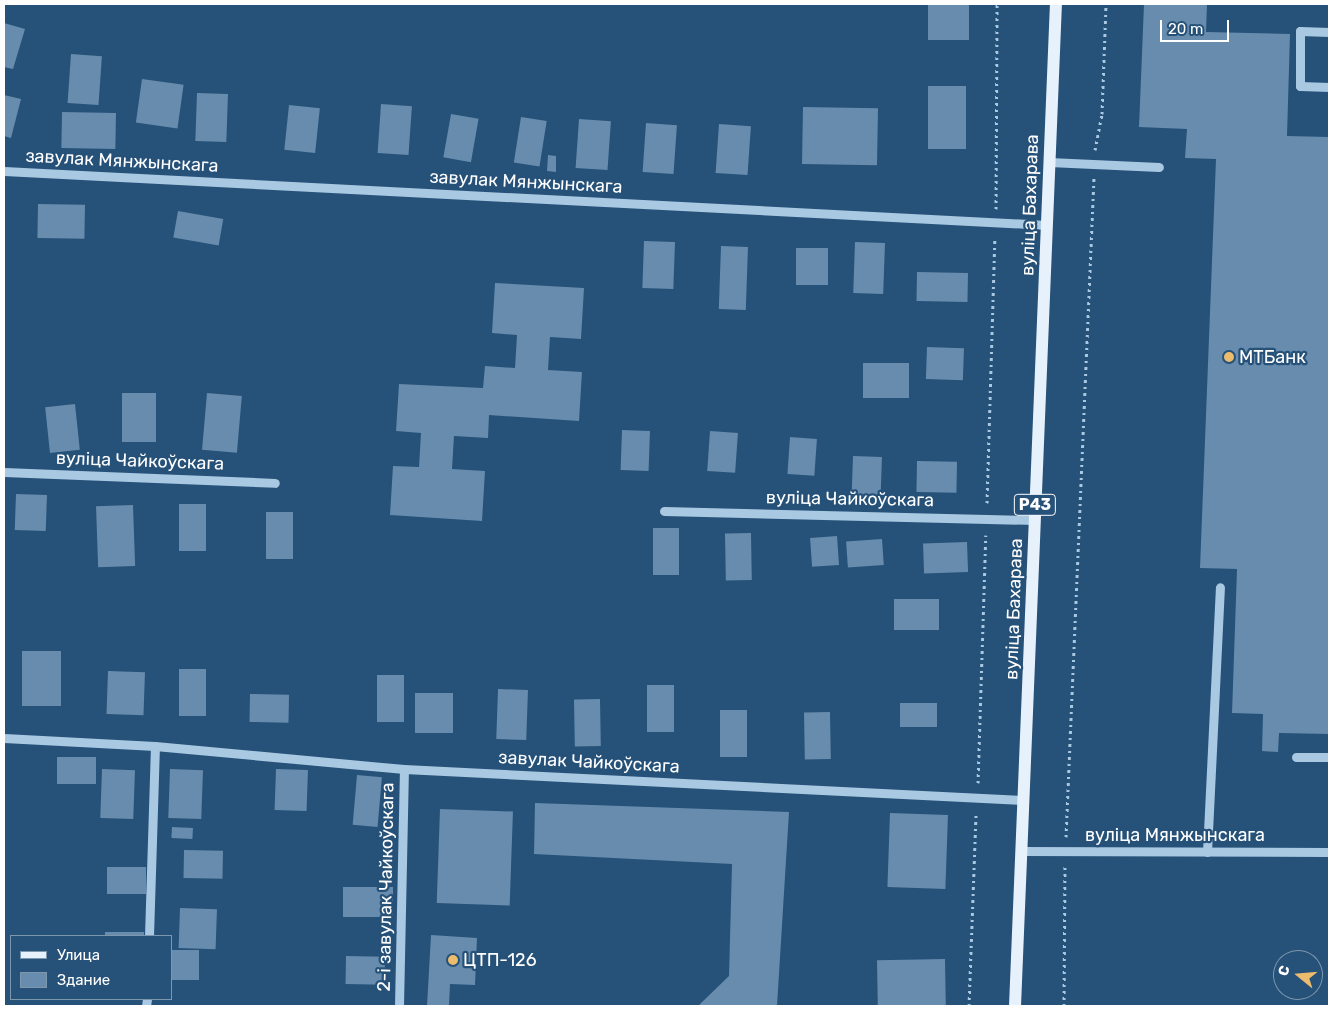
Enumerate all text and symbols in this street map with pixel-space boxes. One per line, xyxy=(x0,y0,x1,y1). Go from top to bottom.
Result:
scale bar xyxy=(1163,10,1232,42)
text: 20 m xyxy=(1168,20,1203,38)
street label: вуліца Бахарава xyxy=(1017,134,1043,276)
street label: завулак Мянжынскага xyxy=(25,145,219,177)
street label: завулак Мянжынскага xyxy=(429,166,623,198)
place label: МТБанк xyxy=(1239,346,1306,368)
marker: МТБанк xyxy=(1223,351,1235,363)
street label: вуліца Чайкоўскага xyxy=(56,447,224,475)
street label: вуліца Чайкоўскага xyxy=(766,487,934,511)
road number: Р43 xyxy=(1014,492,1056,518)
street label: вуліца Бахарава xyxy=(1001,538,1027,680)
street label: завулак Чайкоўскага xyxy=(498,746,680,778)
street label: 2-і завулак Чайкоўскага xyxy=(373,782,399,992)
street label: вуліца Мянжынскага xyxy=(1085,824,1265,846)
legend xyxy=(10,935,172,1000)
text: Улица xyxy=(57,946,100,964)
place label: ЦТП-126 xyxy=(463,949,537,971)
north arrow xyxy=(1273,950,1323,1000)
marker: ЦТП-126 xyxy=(447,954,459,966)
text: С xyxy=(1275,964,1294,978)
text: Здание xyxy=(57,971,110,989)

